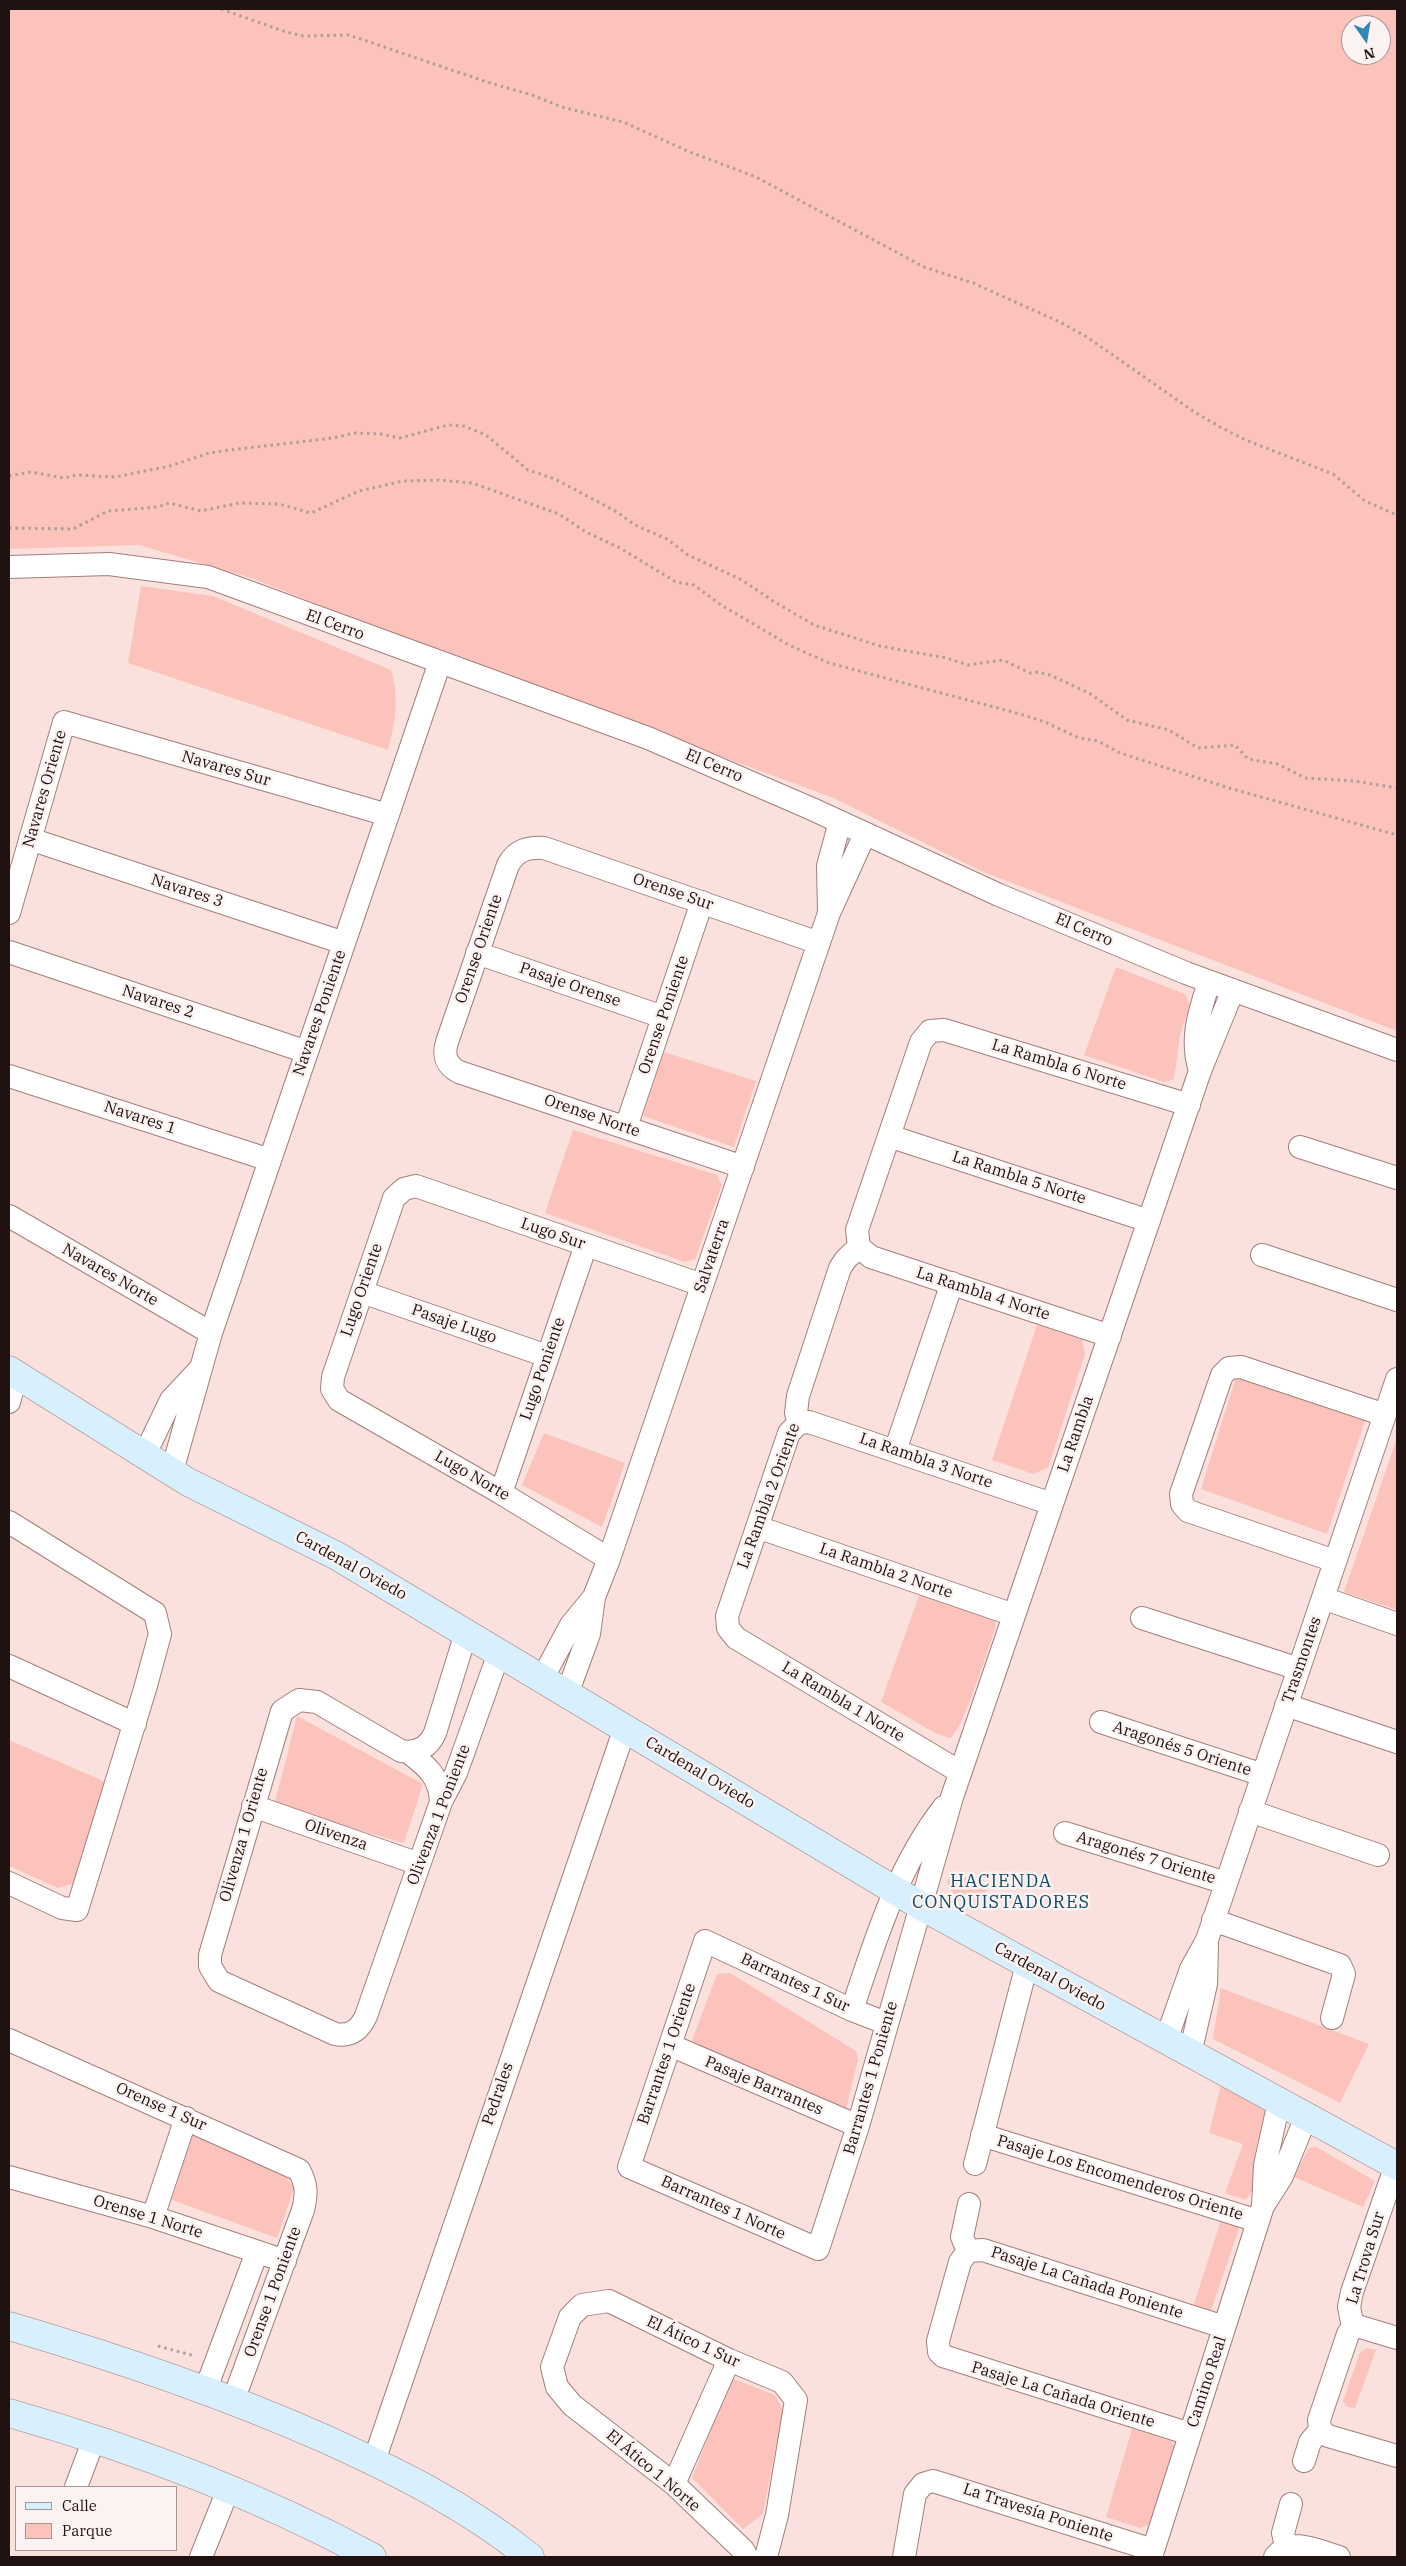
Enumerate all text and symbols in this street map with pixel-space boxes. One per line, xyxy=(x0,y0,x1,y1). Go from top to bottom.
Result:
north arrow xyxy=(1341,15,1391,65)
text: N xyxy=(1362,44,1377,64)
street label: El Cerro xyxy=(303,606,367,644)
street label: Navares Oriente xyxy=(19,728,71,850)
street label: El Cerro xyxy=(682,745,746,787)
street label: Navares Sur xyxy=(179,747,273,791)
street label: Orense Sur xyxy=(630,869,716,915)
street label: Navares 3 xyxy=(148,870,226,912)
street label: Orense Oriente xyxy=(451,892,507,1006)
street label: El Cerro xyxy=(1052,909,1116,951)
street label: Navares Poniente xyxy=(289,947,351,1079)
street label: Orense Poniente xyxy=(635,953,693,1077)
street label: Pasaje Orense xyxy=(517,959,623,1011)
street label: Navares 2 xyxy=(119,981,197,1023)
street label: La Rambla 6 Norte xyxy=(989,1035,1129,1095)
street label: Orense Norte xyxy=(541,1091,643,1141)
street label: Navares 1 xyxy=(101,1097,179,1139)
street label: La Rambla 5 Norte xyxy=(950,1147,1088,1209)
street label: Lugo Sur xyxy=(518,1214,588,1254)
street label: Salvaterra xyxy=(690,1216,734,1296)
street label: Navares Norte xyxy=(58,1240,162,1310)
street label: Lugo Oriente xyxy=(337,1241,387,1339)
street label: La Rambla 4 Norte xyxy=(914,1263,1052,1325)
street label: Pasaje Lugo xyxy=(409,1300,499,1348)
street label: Lugo Poniente xyxy=(516,1315,570,1423)
street label: La Rambla xyxy=(1054,1393,1098,1475)
street label: La Rambla 2 Oriente xyxy=(734,1421,804,1571)
street label: La Rambla 3 Norte xyxy=(857,1429,995,1493)
street label: Lugo Norte xyxy=(431,1447,513,1505)
street label: Cardenal Oviedo xyxy=(292,1527,410,1605)
street label: La Rambla 2 Norte xyxy=(817,1539,955,1603)
street label: Trasmontes xyxy=(1278,1614,1326,1706)
street label: La Rambla 1 Norte xyxy=(778,1658,908,1746)
street label: Aragonés 5 Oriente xyxy=(1110,1718,1254,1780)
street label: Cardenal Oviedo xyxy=(642,1733,758,1813)
street label: Olivenza 1 Poniente xyxy=(403,1742,475,1888)
street label: Olivenza 1 Oriente xyxy=(216,1766,272,1904)
street label: Olivenza xyxy=(302,1815,370,1855)
street label: Aragonés 7 Oriente xyxy=(1074,1828,1218,1888)
district label: HACIENDA CONQUISTADORES xyxy=(910,1871,1092,1914)
street label: Cardenal Oviedo xyxy=(991,1938,1109,2016)
street label: Barrantes 1 Sur xyxy=(737,1949,853,2017)
street label: Barrantes 1 Oriente xyxy=(634,1981,700,2127)
street label: Barrantes 1 Poniente xyxy=(840,1999,902,2157)
street label: Pasaje Barrantes xyxy=(702,2052,826,2120)
street label: Pedrales xyxy=(478,2060,518,2128)
street label: Orense 1 Sur xyxy=(113,2078,209,2136)
street label: Pasaje Los Encomenderos Oriente xyxy=(995,2131,1245,2225)
street label: Barrantes 1 Norte xyxy=(658,2172,788,2244)
street label: Orense 1 Norte xyxy=(91,2191,205,2243)
street label: La Trova Sur xyxy=(1343,2210,1389,2306)
street label: Orense 1 Poniente xyxy=(240,2224,306,2360)
street label: Pasaje La Cañada Poniente xyxy=(988,2243,1186,2323)
street label: El Ático 1 Sur xyxy=(643,2312,743,2372)
street label: Camino Real xyxy=(1183,2334,1231,2430)
street label: Pasaje La Cañada Oriente xyxy=(969,2358,1157,2432)
street label: El Ático 1 Norte xyxy=(602,2426,704,2516)
street label: La Travesía Poniente xyxy=(960,2480,1116,2546)
legend xyxy=(15,2486,178,2551)
text: Calle xyxy=(62,2496,97,2515)
text: Parque xyxy=(62,2521,112,2540)

